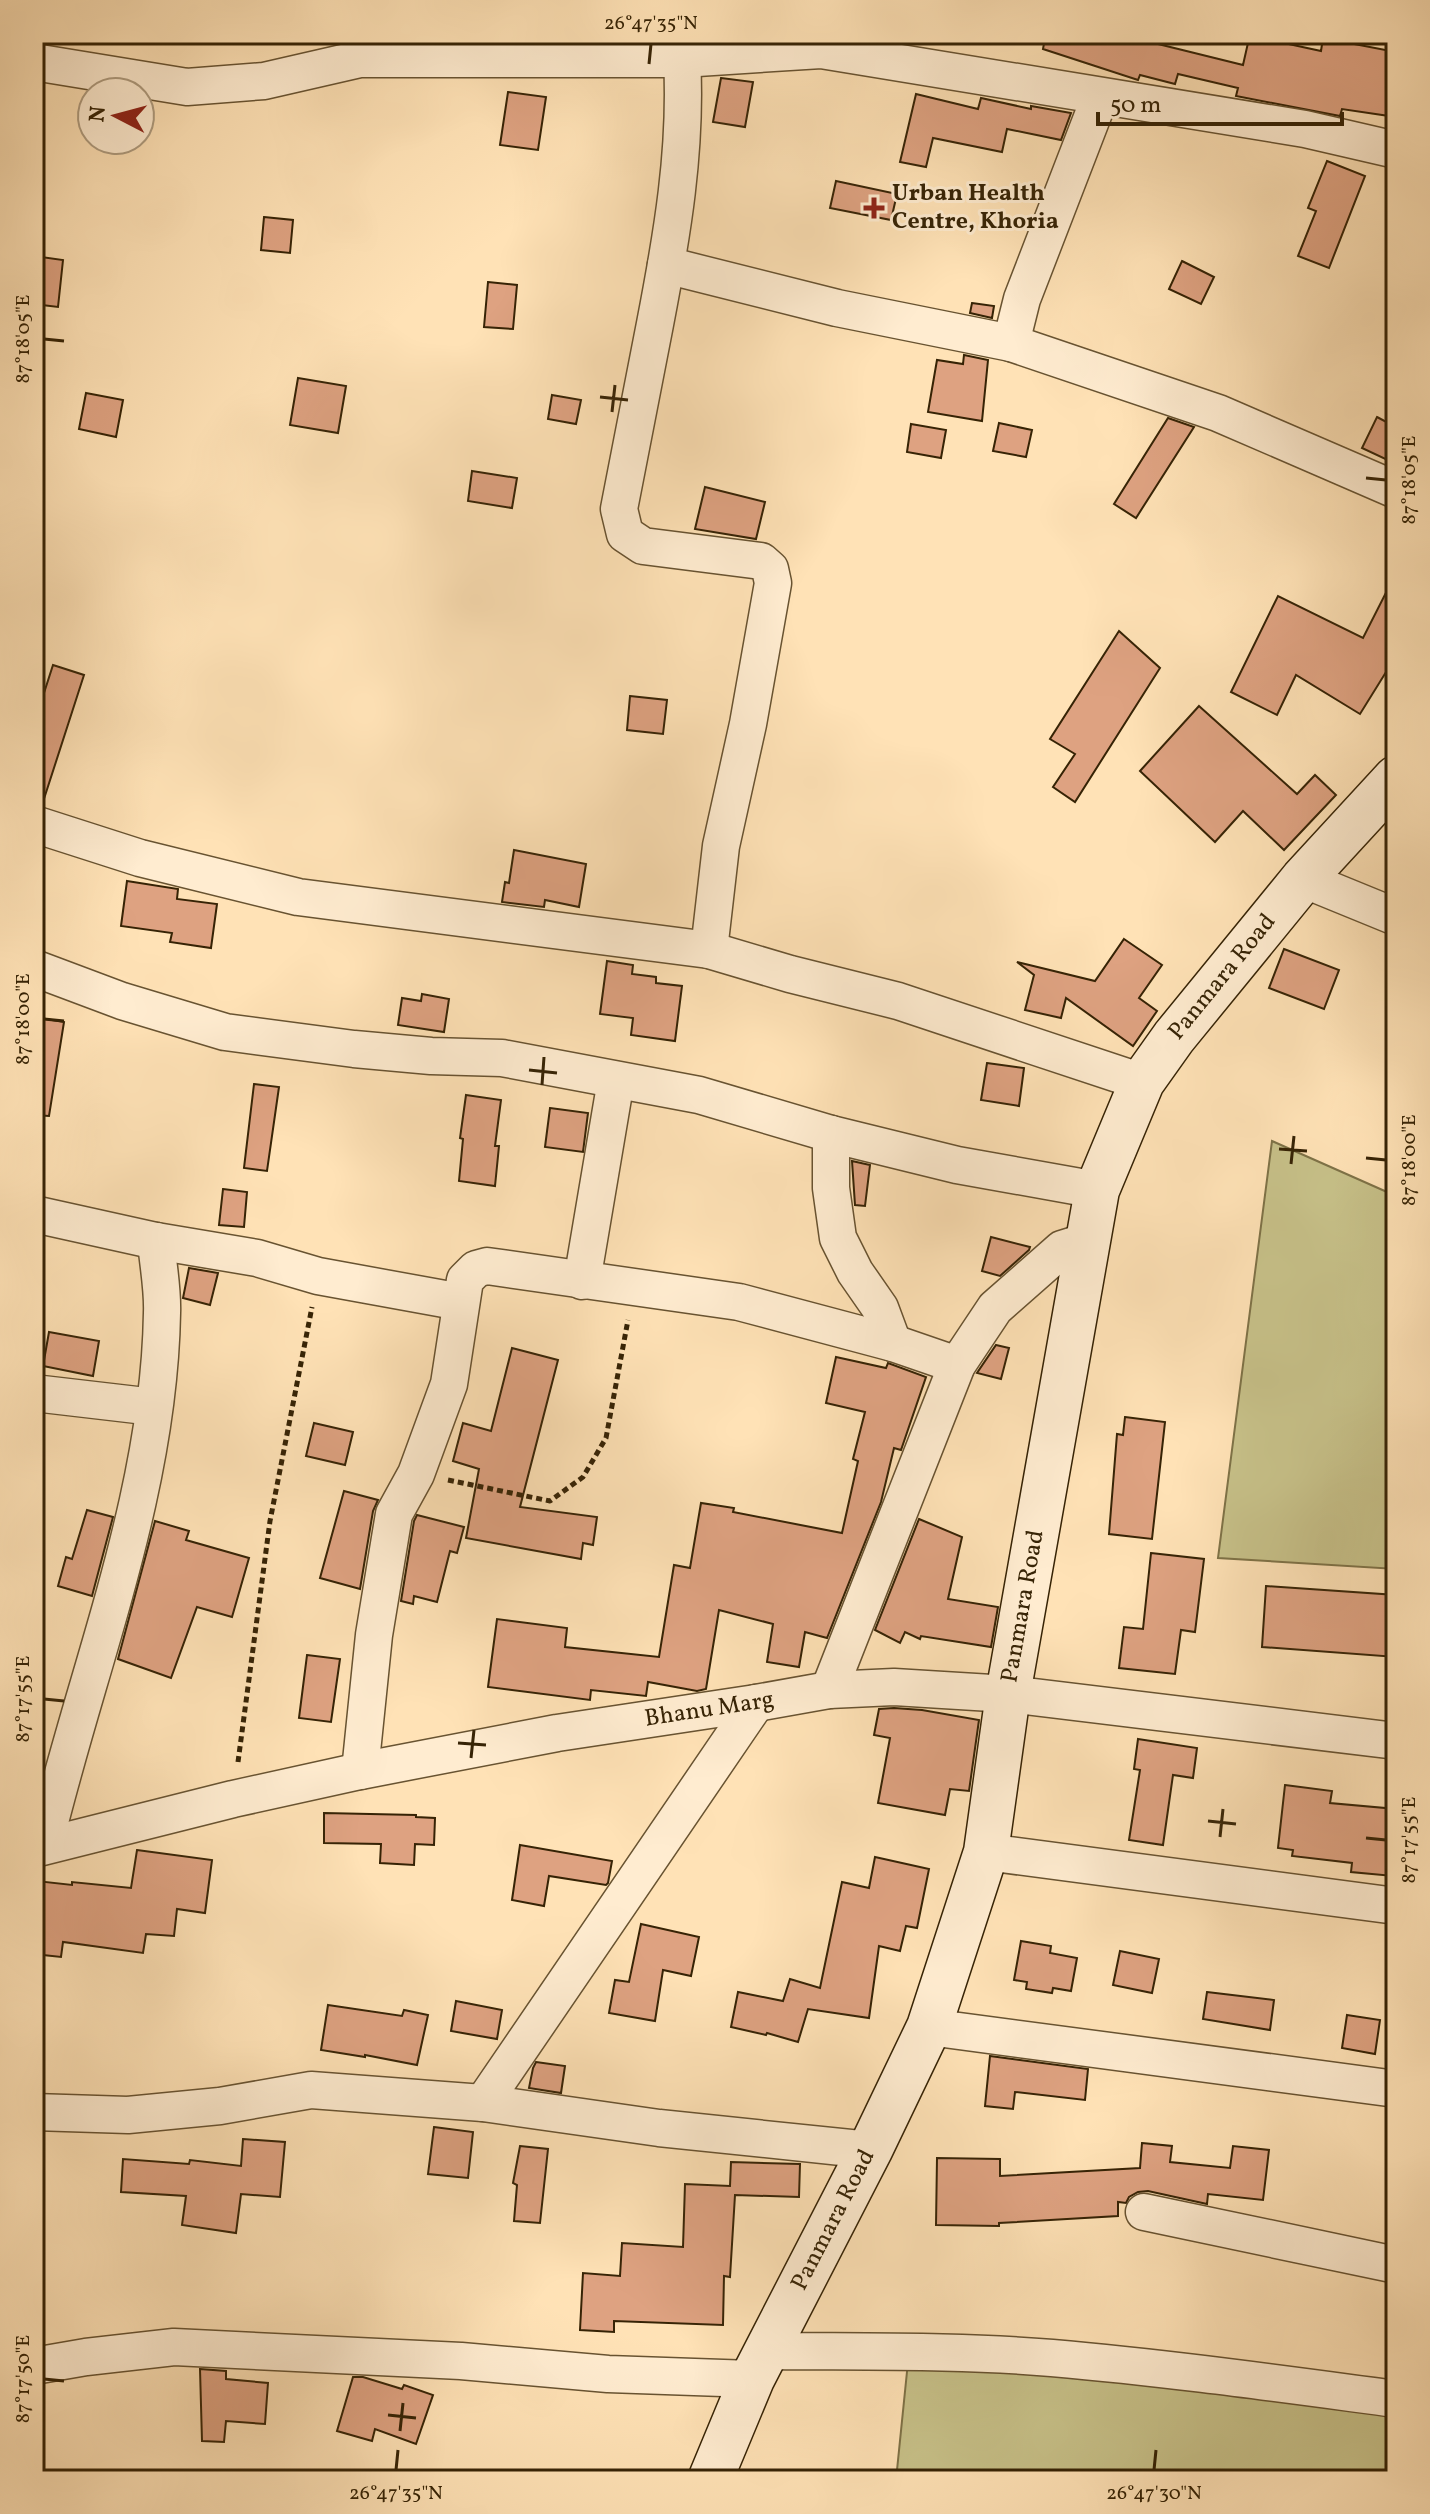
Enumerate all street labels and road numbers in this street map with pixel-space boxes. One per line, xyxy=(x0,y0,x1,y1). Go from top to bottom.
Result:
street label: Panmara Road xyxy=(1161,907,1285,1048)
street label: Panmara Road xyxy=(993,1527,1054,1685)
street label: Bhanu Marg xyxy=(642,1683,777,1737)
street label: Panmara Road xyxy=(783,2144,884,2297)

